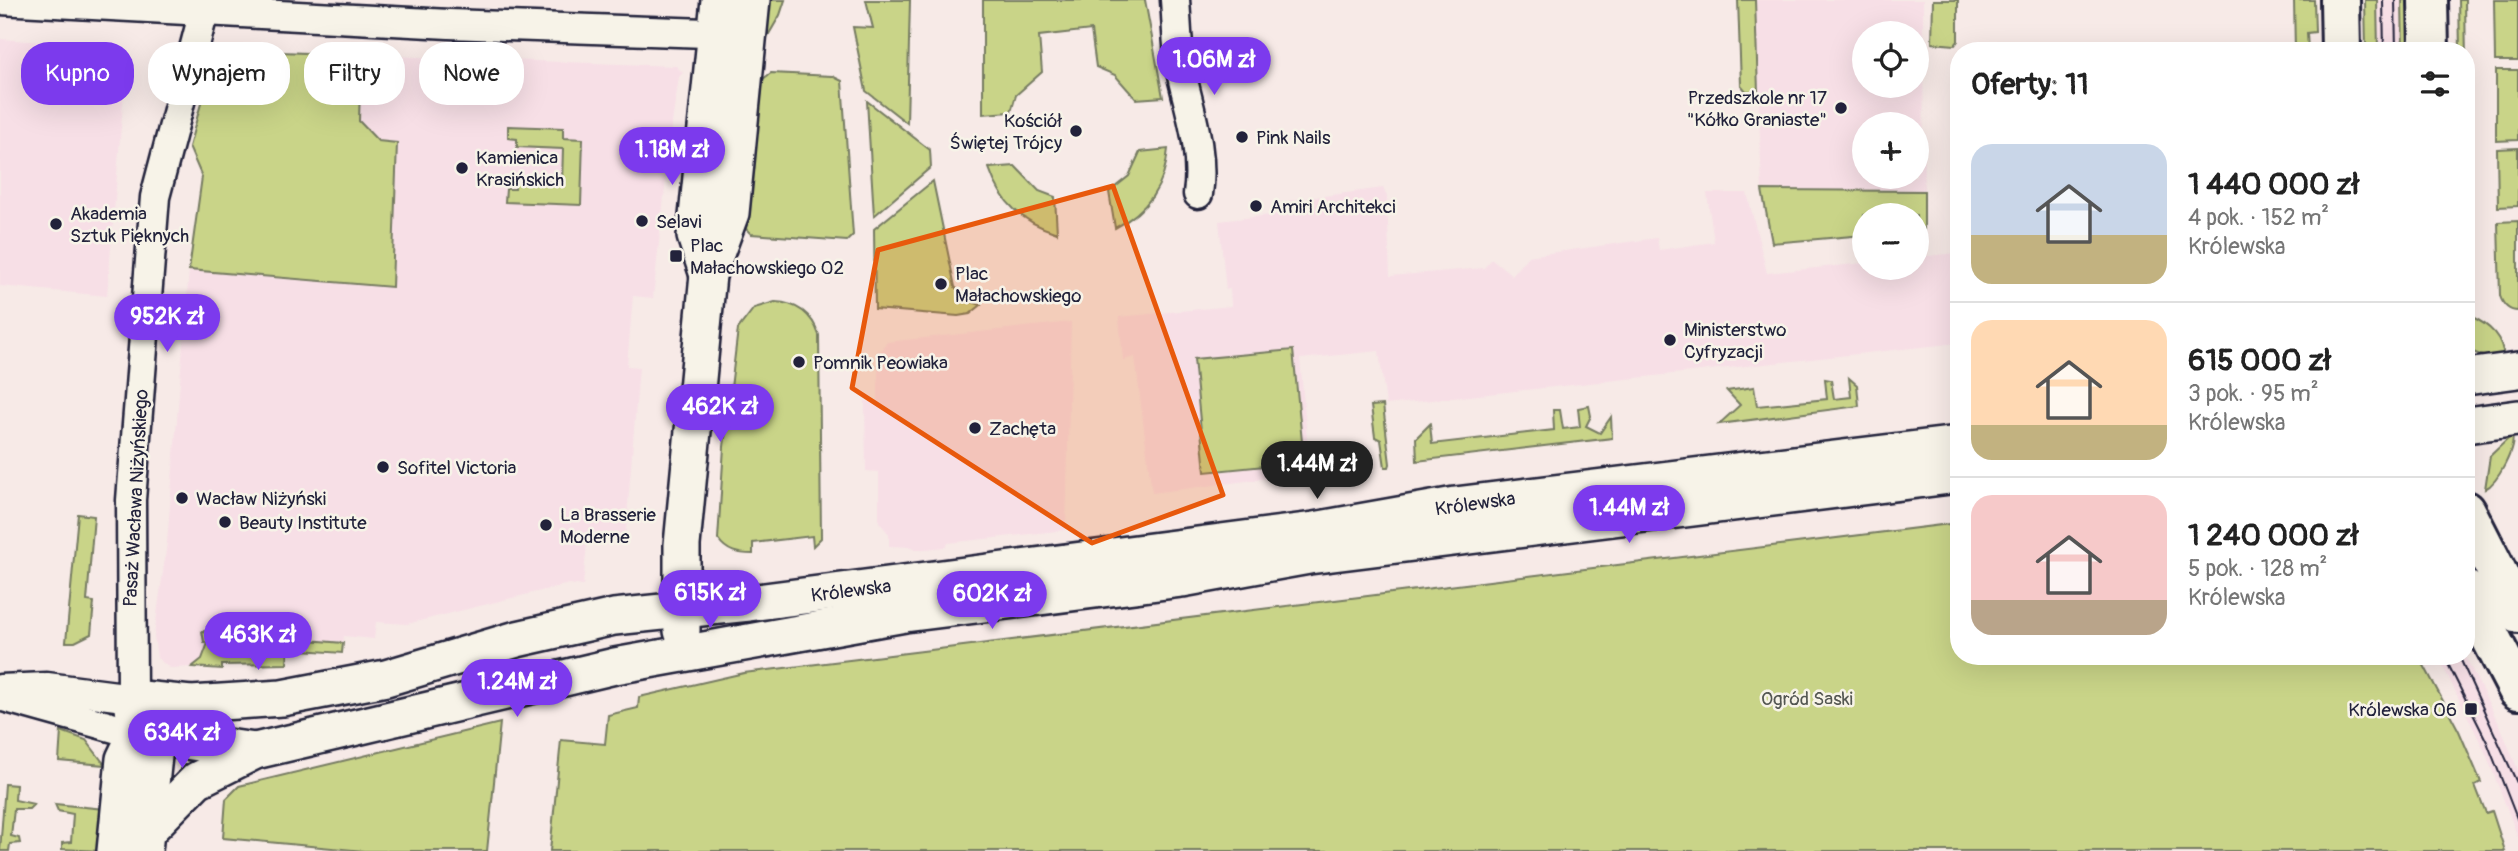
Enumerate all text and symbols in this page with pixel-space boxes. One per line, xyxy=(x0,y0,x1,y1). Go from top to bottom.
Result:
map controls xyxy=(1852,21,1929,280)
button: locate xyxy=(1852,21,1929,98)
pin: 1.06M zł xyxy=(1142,38,1286,97)
chip: Kupno xyxy=(21,42,134,105)
chip: Wynajem xyxy=(148,42,290,105)
chip: Filtry xyxy=(304,42,405,105)
chip: Nowe xyxy=(419,42,524,105)
text: 1.06M zł xyxy=(1173,45,1255,74)
icon: filters xyxy=(2416,65,2454,103)
text: Oferty: 11 xyxy=(1971,66,2089,103)
place label: Przedszkole nr 17 "Kółko Graniaste" xyxy=(1687,86,1827,132)
marker: Przedszkole nr 17 "Kółko Graniaste" xyxy=(1833,100,1849,116)
place label: Kościół Świętej Trójcy xyxy=(950,109,1062,155)
button: + xyxy=(1852,112,1929,189)
marker: Kościół Świętej Trójcy xyxy=(1068,123,1084,139)
place label: Pink Nails xyxy=(1256,126,1331,150)
pin: 1.18M zł xyxy=(600,128,744,187)
marker: Pink Nails xyxy=(1234,129,1250,145)
text: 1.18M zł xyxy=(635,135,709,164)
place label: Kamienica Krasińskich xyxy=(476,146,564,192)
marker: Kamienica Krasińskich xyxy=(454,160,470,176)
text: 1 440 000 zł xyxy=(2188,166,2359,203)
icon: home xyxy=(2027,172,2111,256)
place label: Amiri Architekci xyxy=(1270,195,1396,219)
marker: Amiri Architekci xyxy=(1248,198,1264,214)
place label: Akademia Sztuk Pięknych xyxy=(70,202,189,248)
button: − xyxy=(1852,203,1929,280)
text: 4 pok. · 152 m² xyxy=(2188,203,2329,232)
place label: Selavi xyxy=(656,210,702,234)
marker: Selavi xyxy=(634,213,650,229)
marker: Akademia Sztuk Pięknych xyxy=(48,216,64,232)
text: Królewska xyxy=(2188,232,2286,261)
place label: Plac Małachowskiego 02 xyxy=(690,234,844,280)
marker: Plac Małachowskiego 02 xyxy=(668,248,684,264)
place label: Plac Małachowskiego xyxy=(955,262,1081,308)
marker: Plac Małachowskiego xyxy=(933,276,949,292)
pin: 952K zł xyxy=(102,294,232,354)
text: 952K zł xyxy=(130,302,204,331)
place label: Ministerstwo Cyfryzacji xyxy=(1684,318,1787,364)
marker: Ministerstwo Cyfryzacji xyxy=(1662,332,1678,348)
text: 615 000 zł xyxy=(2188,342,2331,379)
icon: home xyxy=(2027,348,2111,432)
place label: Pomnik Peowiaka xyxy=(813,351,948,375)
marker: Pomnik Peowiaka xyxy=(791,354,807,370)
text: 3 pok. · 95 m² xyxy=(2188,379,2319,408)
pin: 462K zł xyxy=(655,384,785,444)
street label: Pasaż Wacława Niżyńskiego xyxy=(118,389,154,608)
text: 462K zł xyxy=(682,392,758,421)
text: Królewska xyxy=(2188,408,2286,437)
place label: Zachęta xyxy=(989,417,1056,441)
marker: Zachęta xyxy=(967,420,983,436)
pin: 1.44M zł xyxy=(1245,442,1389,501)
text: 1.44M zł xyxy=(1277,449,1357,478)
place label: Sofitel Victoria xyxy=(397,456,516,480)
marker: Sofitel Victoria xyxy=(375,459,391,475)
street label: Królewska xyxy=(1434,486,1517,521)
pin: 1.44M zł xyxy=(1557,486,1701,545)
place label: Wacław Niżyński xyxy=(196,487,326,511)
marker: Wacław Niżyński xyxy=(174,490,190,506)
text: 1.44M zł xyxy=(1589,493,1669,522)
place label: La Brasserie Moderne xyxy=(560,503,657,549)
place label: Beauty Institute xyxy=(239,511,367,535)
marker: Beauty Institute xyxy=(217,514,233,530)
marker: La Brasserie Moderne xyxy=(538,517,554,533)
text: 1 240 000 zł xyxy=(2188,517,2358,554)
icon: home xyxy=(2027,523,2111,607)
text: 5 pok. · 128 m² xyxy=(2188,554,2327,583)
pin: 615K zł xyxy=(645,570,775,630)
pin: 602K zł xyxy=(927,572,1057,631)
street label: Królewska xyxy=(810,574,893,608)
text: 615K zł xyxy=(674,578,746,607)
text: 602K zł xyxy=(953,579,1031,608)
text: Królewska xyxy=(2188,583,2286,612)
pin: 463K zł xyxy=(193,612,323,672)
text: 463K zł xyxy=(220,620,296,649)
pin: 1.24M zł xyxy=(445,660,589,719)
text: 1.24M zł xyxy=(477,667,557,696)
park label: Ogród Saski xyxy=(1761,687,1853,711)
place label: Królewska 06 xyxy=(2348,698,2457,722)
marker: Królewska 06 xyxy=(2463,701,2479,717)
pin: 634K zł xyxy=(117,710,247,770)
text: 634K zł xyxy=(144,718,220,747)

